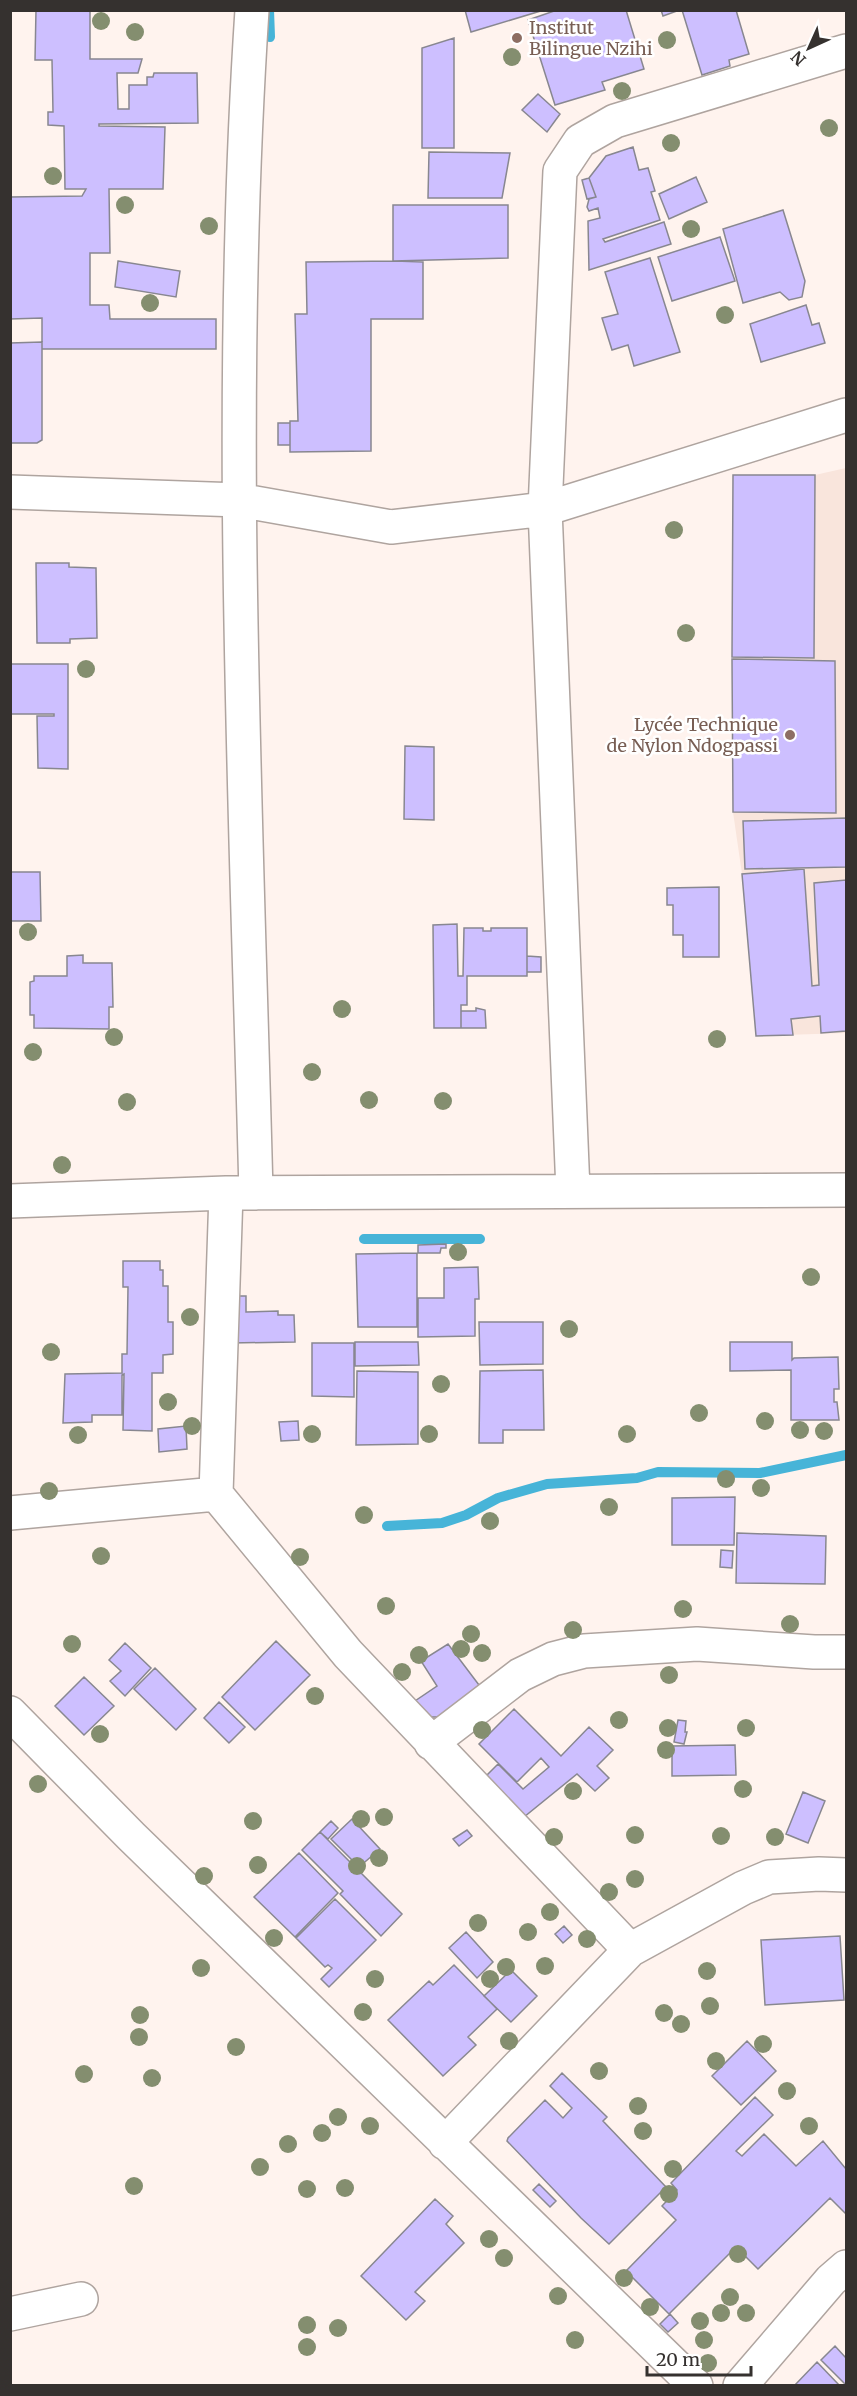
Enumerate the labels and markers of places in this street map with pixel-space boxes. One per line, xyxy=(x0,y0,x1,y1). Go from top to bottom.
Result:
place label: Institut Bilingue Nzihi xyxy=(529,16,653,60)
marker: Institut Bilingue Nzihi xyxy=(510,31,524,45)
place label: Lycée Technique de Nylon Ndogpassi xyxy=(607,713,778,757)
marker: Lycée Technique de Nylon Ndogpassi xyxy=(783,728,797,742)

